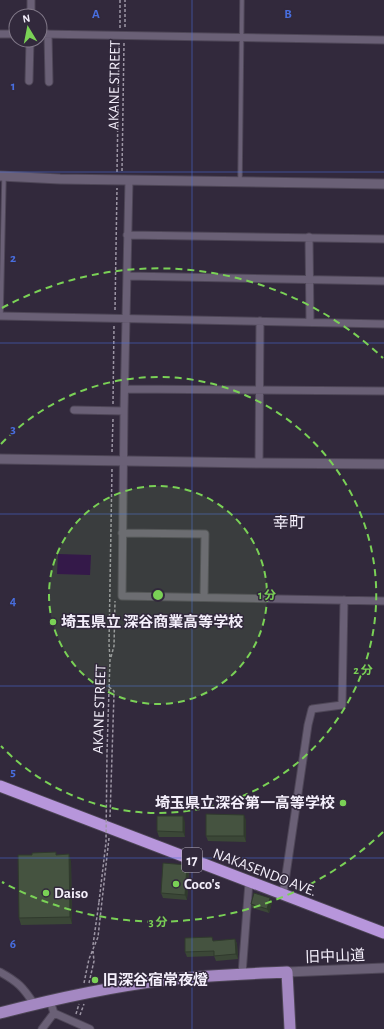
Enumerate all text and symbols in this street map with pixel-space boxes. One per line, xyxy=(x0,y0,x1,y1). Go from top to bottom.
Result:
north arrow xyxy=(8,8,48,48)
text: A xyxy=(92,8,100,21)
text: B xyxy=(284,8,292,21)
text: N xyxy=(22,13,31,25)
street label: AKANE STREET xyxy=(106,39,123,130)
text: 1 xyxy=(11,80,15,93)
text: 2 xyxy=(10,252,16,265)
text: 3 xyxy=(10,423,16,436)
district label: 幸町 xyxy=(273,515,305,531)
centre of rings xyxy=(151,588,165,602)
text: 1 分 xyxy=(258,589,276,601)
text: 4 xyxy=(10,595,17,608)
place label: 埼玉県立 深谷商業高等学校 xyxy=(61,614,243,630)
marker: 埼玉県立 深谷商業高等学校 xyxy=(48,617,58,627)
street label: AKANE STREET xyxy=(90,663,109,754)
text: 2 分 xyxy=(353,664,373,676)
text: 5 xyxy=(10,766,16,779)
place label: 埼玉県立深谷第一高等学校 xyxy=(155,795,335,811)
marker: 埼玉県立深谷第一高等学校 xyxy=(338,798,348,808)
street label: NAKASENDO AVE. xyxy=(211,846,319,899)
road number: 17 xyxy=(182,848,202,872)
place label: Coco's xyxy=(184,877,221,892)
marker: Coco's xyxy=(171,879,181,889)
place label: Daiso xyxy=(54,886,88,901)
marker: Daiso xyxy=(41,888,51,898)
text: 3 分 xyxy=(149,916,167,928)
text: 6 xyxy=(10,938,16,951)
street label: 旧中山道 xyxy=(305,947,365,965)
place label: 旧深谷宿常夜燈 xyxy=(103,971,208,988)
marker: 旧深谷宿常夜燈 xyxy=(90,975,100,985)

